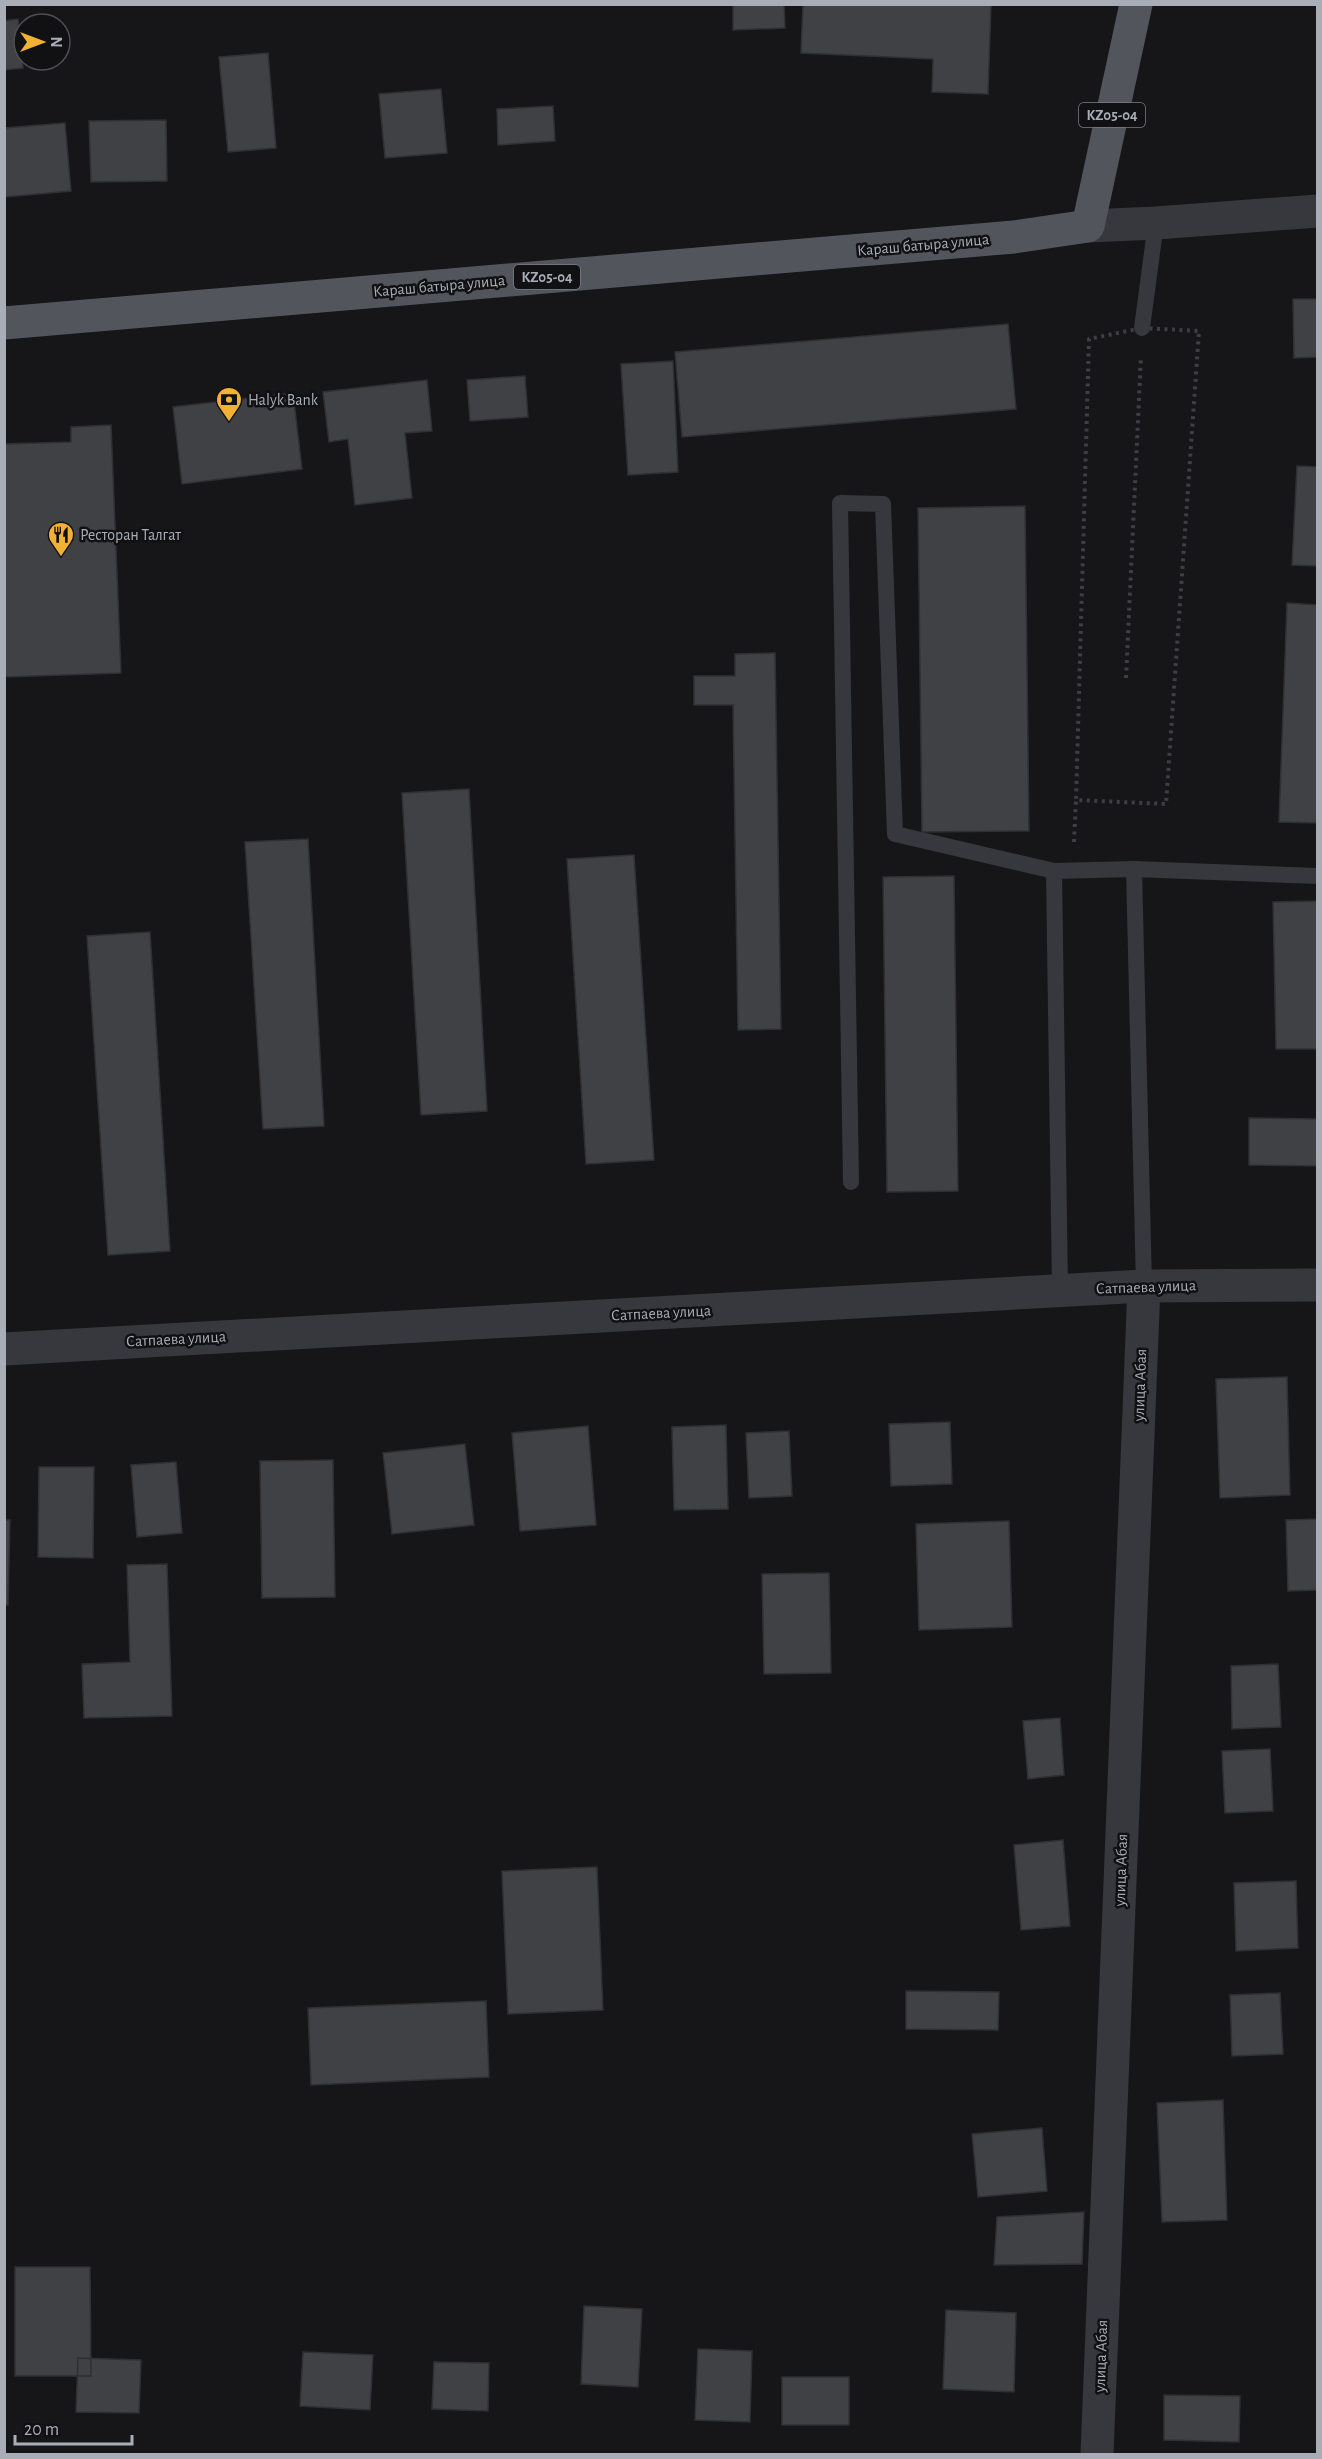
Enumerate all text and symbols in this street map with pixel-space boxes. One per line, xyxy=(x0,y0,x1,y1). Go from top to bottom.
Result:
north arrow xyxy=(12,12,72,72)
text: N xyxy=(48,36,64,48)
road number: KZ05-04 xyxy=(1079,103,1145,127)
street label: Караш батыра улица xyxy=(856,231,990,260)
road number: KZ05-04 xyxy=(514,265,580,289)
street label: Караш батыра улица xyxy=(372,272,506,301)
bank icon: Halyk Bank xyxy=(214,385,244,423)
place label: Halyk Bank xyxy=(248,392,319,409)
restaurant icon: Ресторан Талгат xyxy=(46,520,76,558)
place label: Ресторан Талгат xyxy=(80,527,181,543)
street label: Сатпаева улица xyxy=(1096,1277,1196,1298)
street label: Сатпаева улица xyxy=(610,1302,712,1325)
street label: Сатпаева улица xyxy=(125,1328,227,1351)
street label: улица Абая xyxy=(1131,1348,1150,1423)
street label: улица Абая xyxy=(1112,1833,1131,1908)
street label: улица Абая xyxy=(1092,2319,1111,2394)
scale bar xyxy=(15,2408,132,2446)
text: 20 m xyxy=(24,2421,59,2439)

